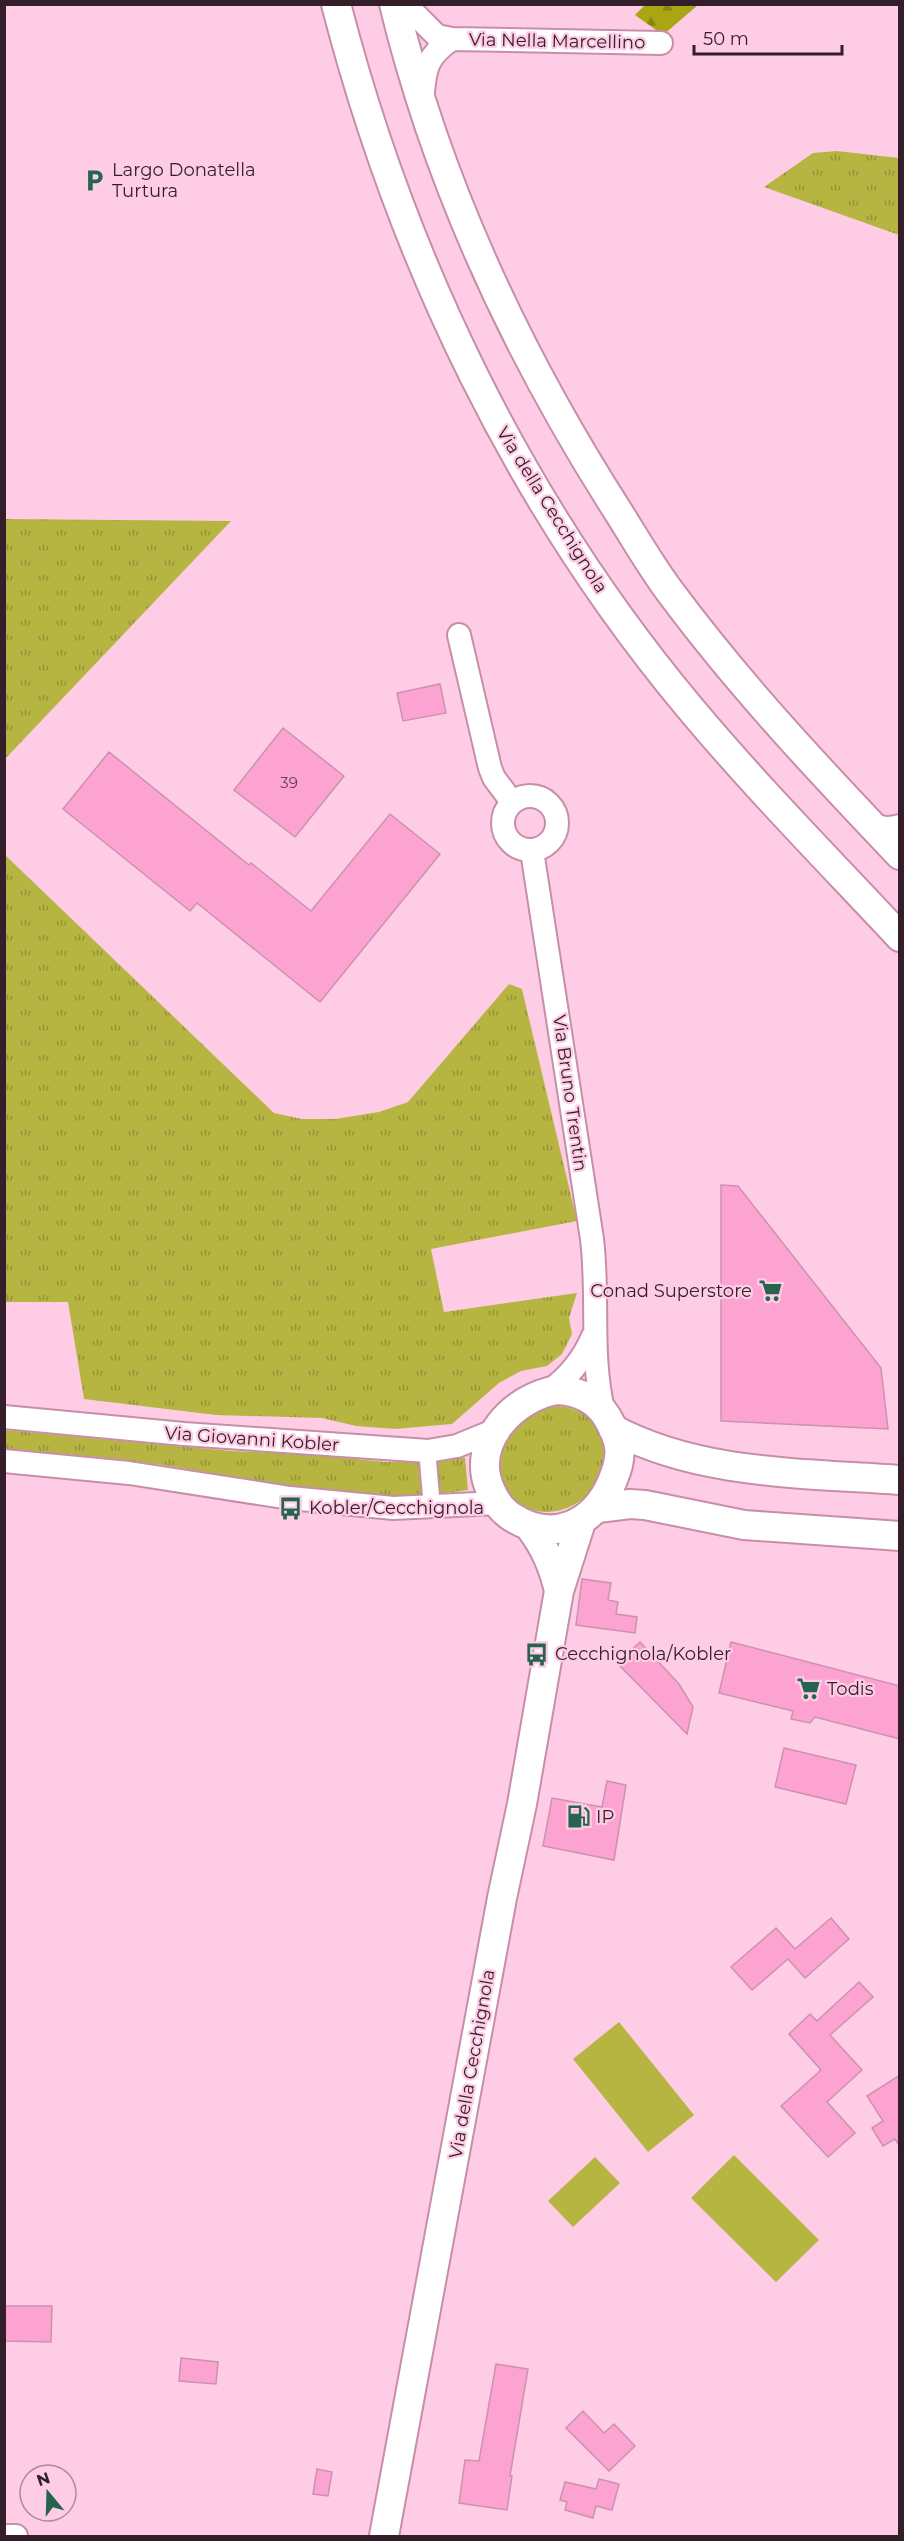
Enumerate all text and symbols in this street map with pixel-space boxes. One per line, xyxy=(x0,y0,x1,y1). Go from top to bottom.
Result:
scale bar xyxy=(694,18,842,56)
street label: Via Nella Marcellino xyxy=(469,28,645,54)
text: 50 m xyxy=(703,28,749,50)
place label: Largo Donatella Turtura xyxy=(112,159,256,202)
parking icon: Largo Donatella Turtura xyxy=(81,167,107,193)
street label: Via della Cecchignola xyxy=(492,423,612,597)
house number: 39 xyxy=(280,773,298,792)
street label: Via Bruno Trentin xyxy=(548,1013,592,1173)
supermarket icon: Conad Superstore xyxy=(757,1278,783,1304)
place label: Conad Superstore xyxy=(590,1280,752,1302)
street label: Via Giovanni Kobler xyxy=(164,1422,340,1456)
bus stop icon: Kobler/Cecchignola xyxy=(278,1495,304,1521)
place label: Kobler/Cecchignola xyxy=(309,1497,484,1519)
bus stop icon: Cecchignola/Kobler xyxy=(524,1641,550,1667)
place label: Cecchignola/Kobler xyxy=(555,1643,731,1665)
supermarket icon: Todis xyxy=(796,1676,822,1702)
place label: Todis xyxy=(827,1678,874,1700)
fuel station icon: IP xyxy=(565,1804,591,1830)
place label: IP xyxy=(596,1806,614,1828)
street label: Via della Cecchignola xyxy=(444,1968,500,2160)
north arrow xyxy=(18,2463,78,2523)
text: N xyxy=(34,2468,52,2490)

